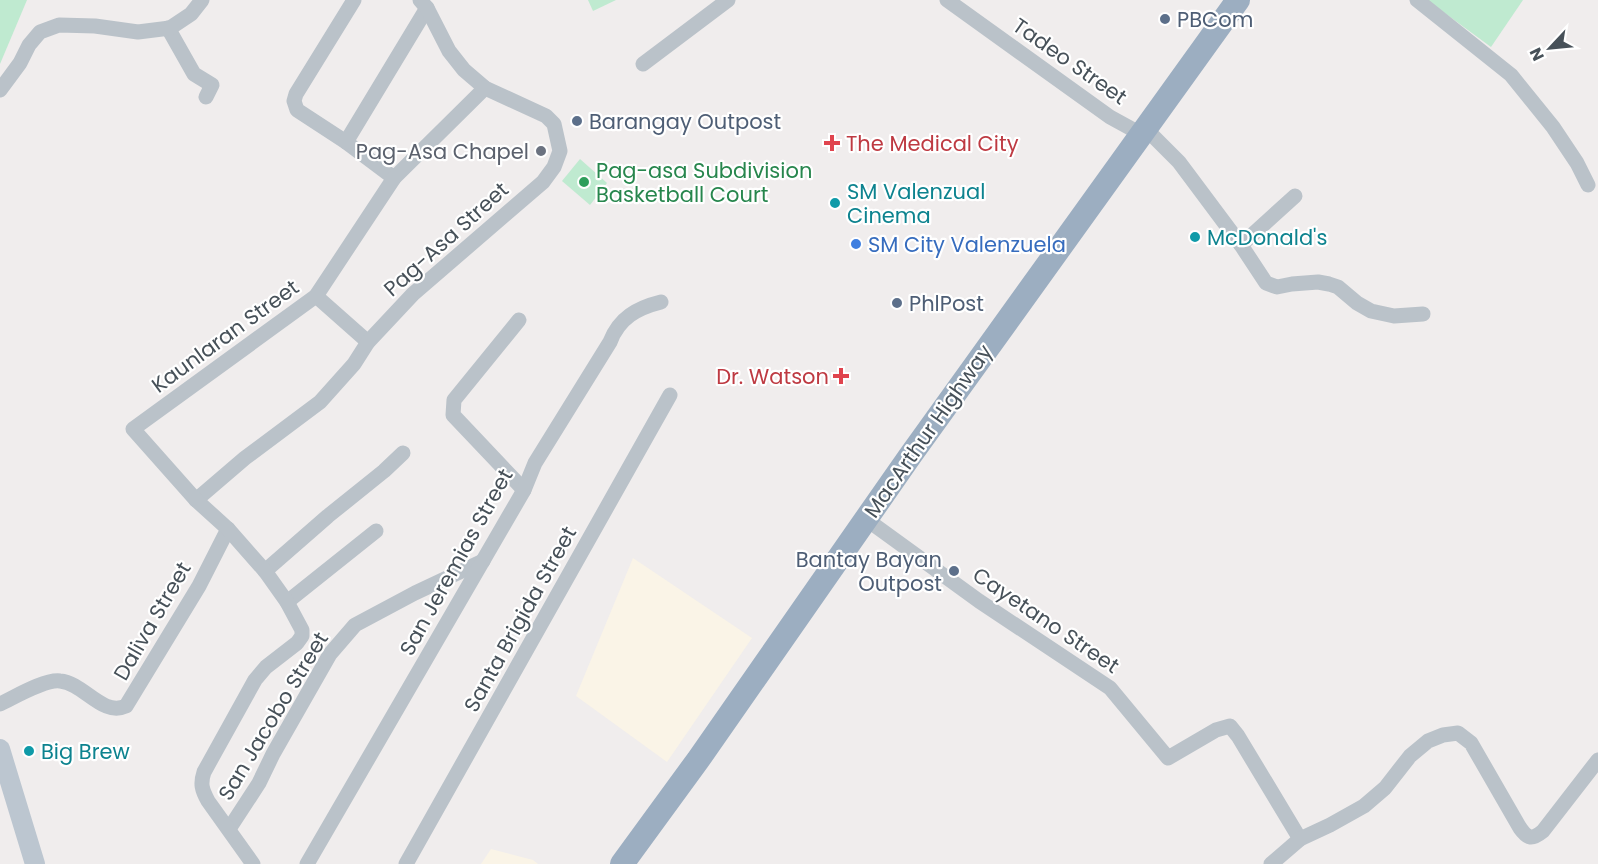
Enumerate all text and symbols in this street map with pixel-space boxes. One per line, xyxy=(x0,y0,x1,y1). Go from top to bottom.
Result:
place label: PBCom xyxy=(1177,5,1253,34)
street label: Tadeo Street xyxy=(1007,11,1133,111)
marker: PBCom xyxy=(1158,12,1172,26)
north arrow xyxy=(1520,18,1580,78)
text: N xyxy=(1524,44,1550,65)
place label: Barangay Outpost xyxy=(589,107,781,136)
marker: Barangay Outpost xyxy=(570,114,584,128)
place label: The Medical City xyxy=(846,129,1019,158)
marker: The Medical City xyxy=(823,134,841,152)
place label: Pag-Asa Chapel xyxy=(356,137,529,166)
marker: Pag-Asa Chapel xyxy=(534,144,548,158)
place label: Pag-asa Subdivision Basketball Court xyxy=(596,156,812,209)
street label: Pag-Asa Street xyxy=(377,175,515,303)
marker: Pag-asa Subdivision Basketball Court xyxy=(577,175,591,189)
place label: SM Valenzual Cinema xyxy=(847,177,985,230)
marker: SM Valenzual Cinema xyxy=(828,196,842,210)
place label: McDonald's xyxy=(1207,223,1327,252)
place label: SM City Valenzuela xyxy=(868,230,1066,259)
marker: McDonald's xyxy=(1188,230,1202,244)
marker: SM City Valenzuela xyxy=(849,237,863,251)
street label: Kaunlaran Street xyxy=(145,273,305,399)
place label: PhlPost xyxy=(909,289,984,318)
marker: PhlPost xyxy=(890,296,904,310)
street label: MacArthur Highway xyxy=(857,338,999,524)
place label: Dr. Watson xyxy=(716,362,829,391)
marker: Dr. Watson xyxy=(834,369,848,383)
street label: San Jeremias Street xyxy=(393,463,519,661)
street label: Santa Brigida Street xyxy=(457,521,583,717)
place label: Bantay Bayan Outpost xyxy=(796,545,942,598)
street label: Daliva Street xyxy=(106,556,198,686)
street label: Cayetano Street xyxy=(967,560,1125,680)
marker: Bantay Bayan Outpost xyxy=(947,564,961,578)
street label: San Jacobo Street xyxy=(211,626,335,806)
place label: Big Brew xyxy=(41,737,130,766)
marker: Big Brew xyxy=(22,744,36,758)

